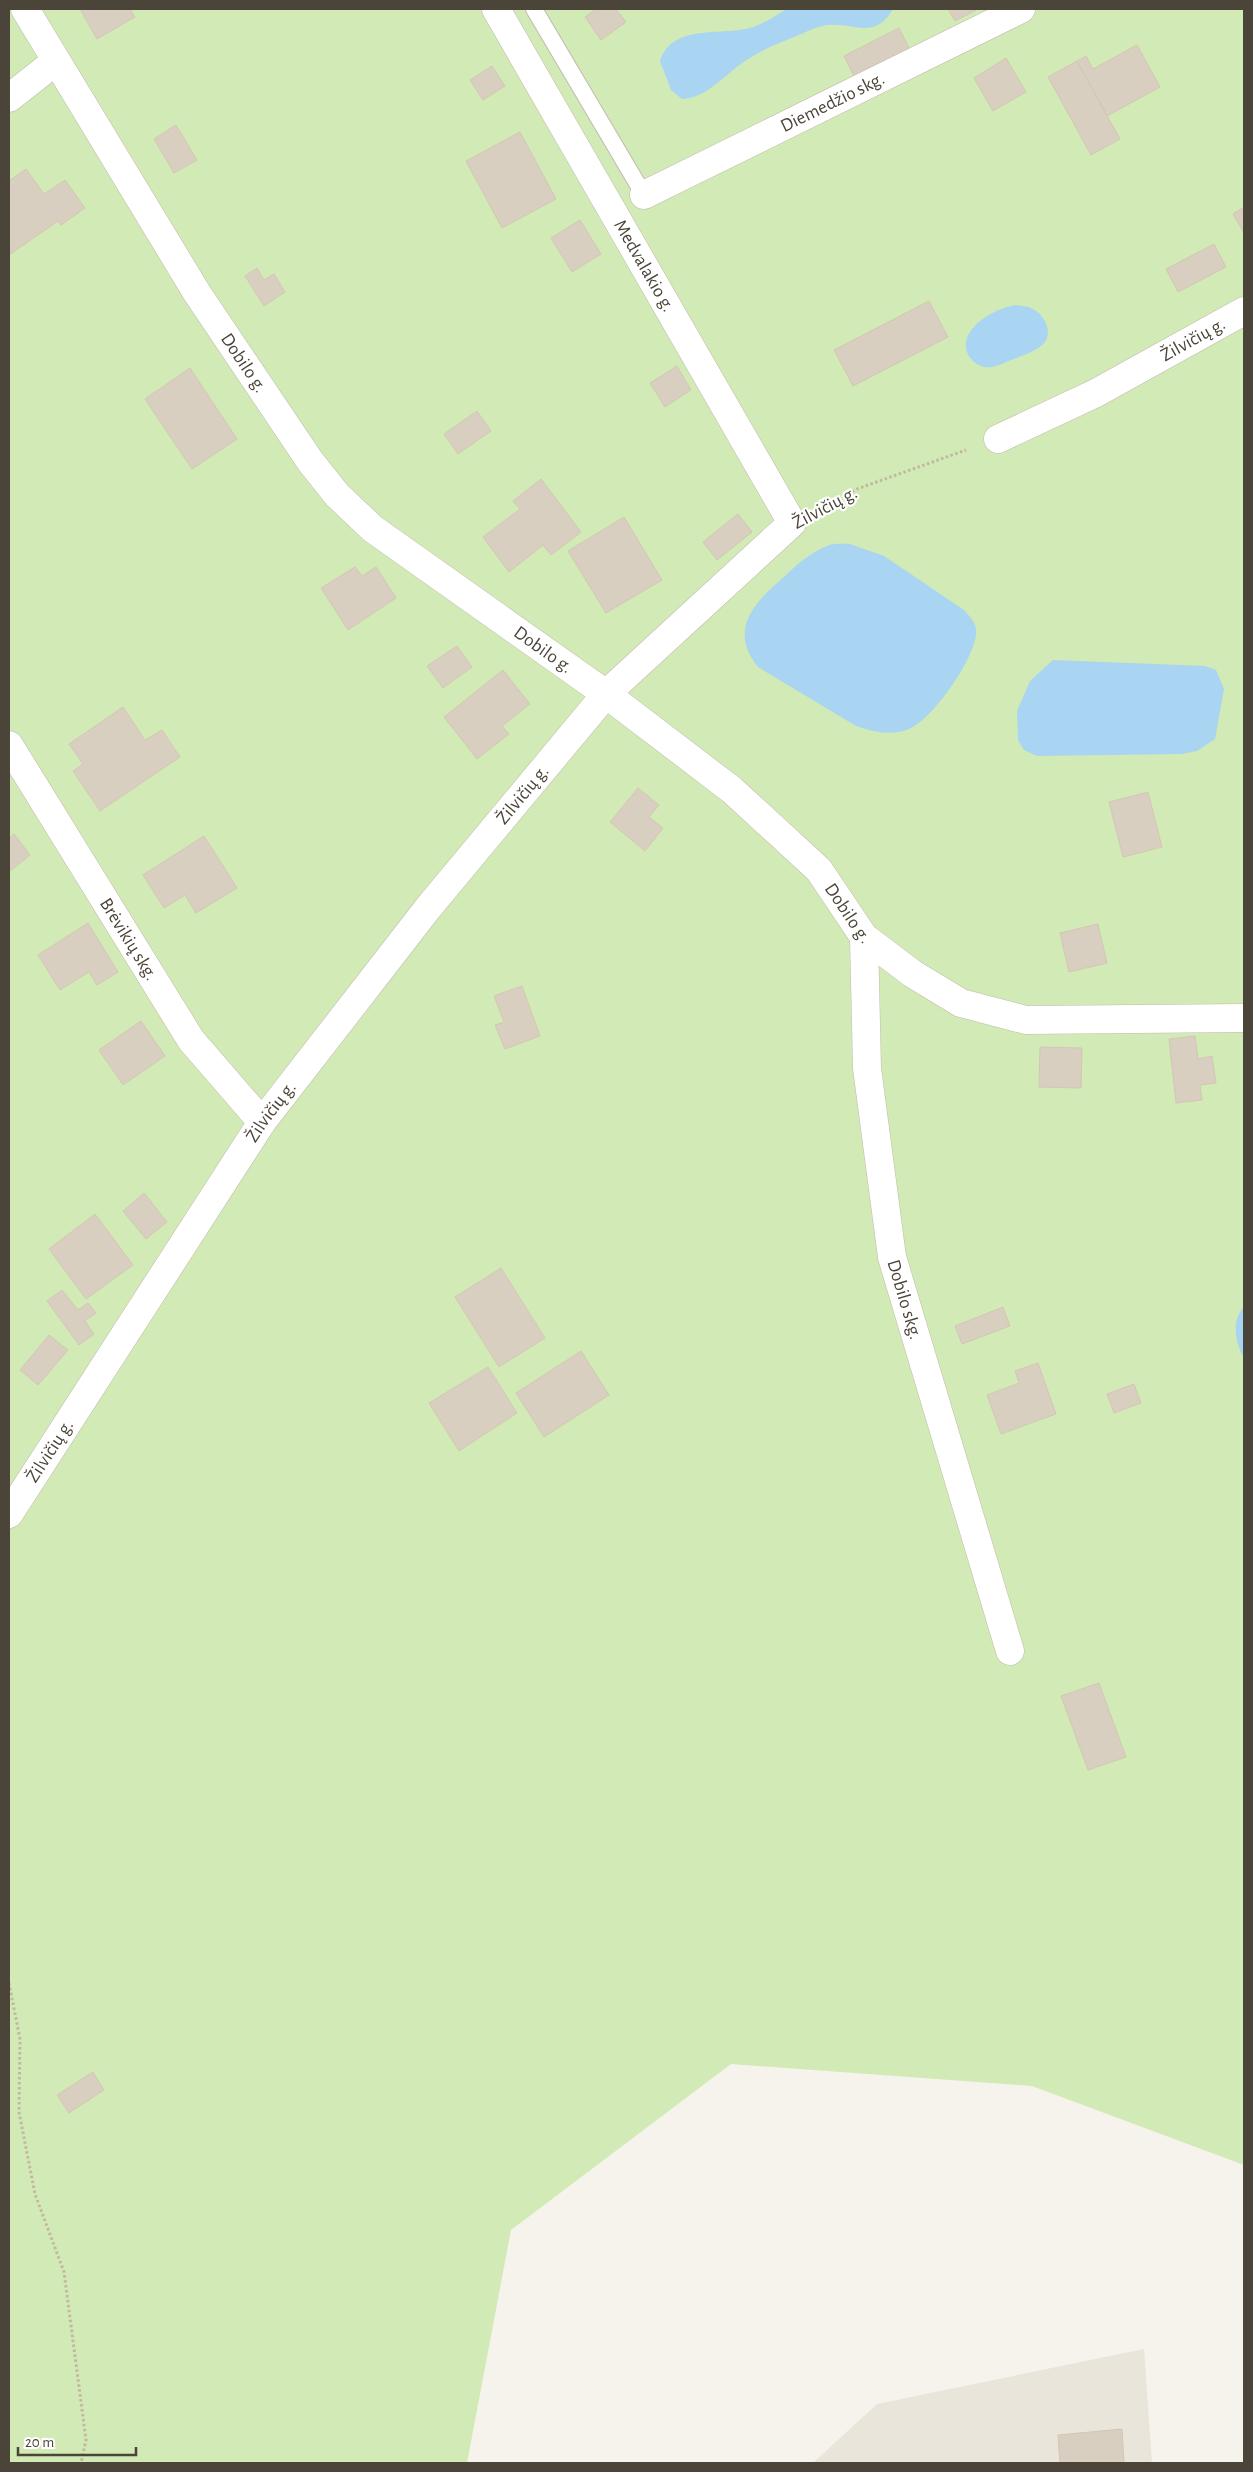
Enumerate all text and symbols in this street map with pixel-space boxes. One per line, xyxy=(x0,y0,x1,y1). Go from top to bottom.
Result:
street label: Diemedžio skg. xyxy=(777,68,887,136)
street label: Medvalakio g. xyxy=(610,217,678,315)
street label: Žilvičių g. xyxy=(1157,314,1228,365)
street label: Dobilo g. xyxy=(217,330,270,396)
street label: Žilvičių g. xyxy=(789,481,860,533)
street label: Dobilo g. xyxy=(510,622,576,677)
street label: Žilvičių g. xyxy=(491,761,552,828)
street label: Dobilo g. xyxy=(821,880,873,947)
street label: Brėvikių skg. xyxy=(96,895,161,983)
street label: Žilvičių g. xyxy=(241,1078,299,1145)
street label: Dobilo skg. xyxy=(884,1257,926,1342)
street label: Žilvičių g. xyxy=(21,1416,77,1486)
scale bar xyxy=(18,2424,135,2456)
text: 20 m xyxy=(25,2435,54,2450)

